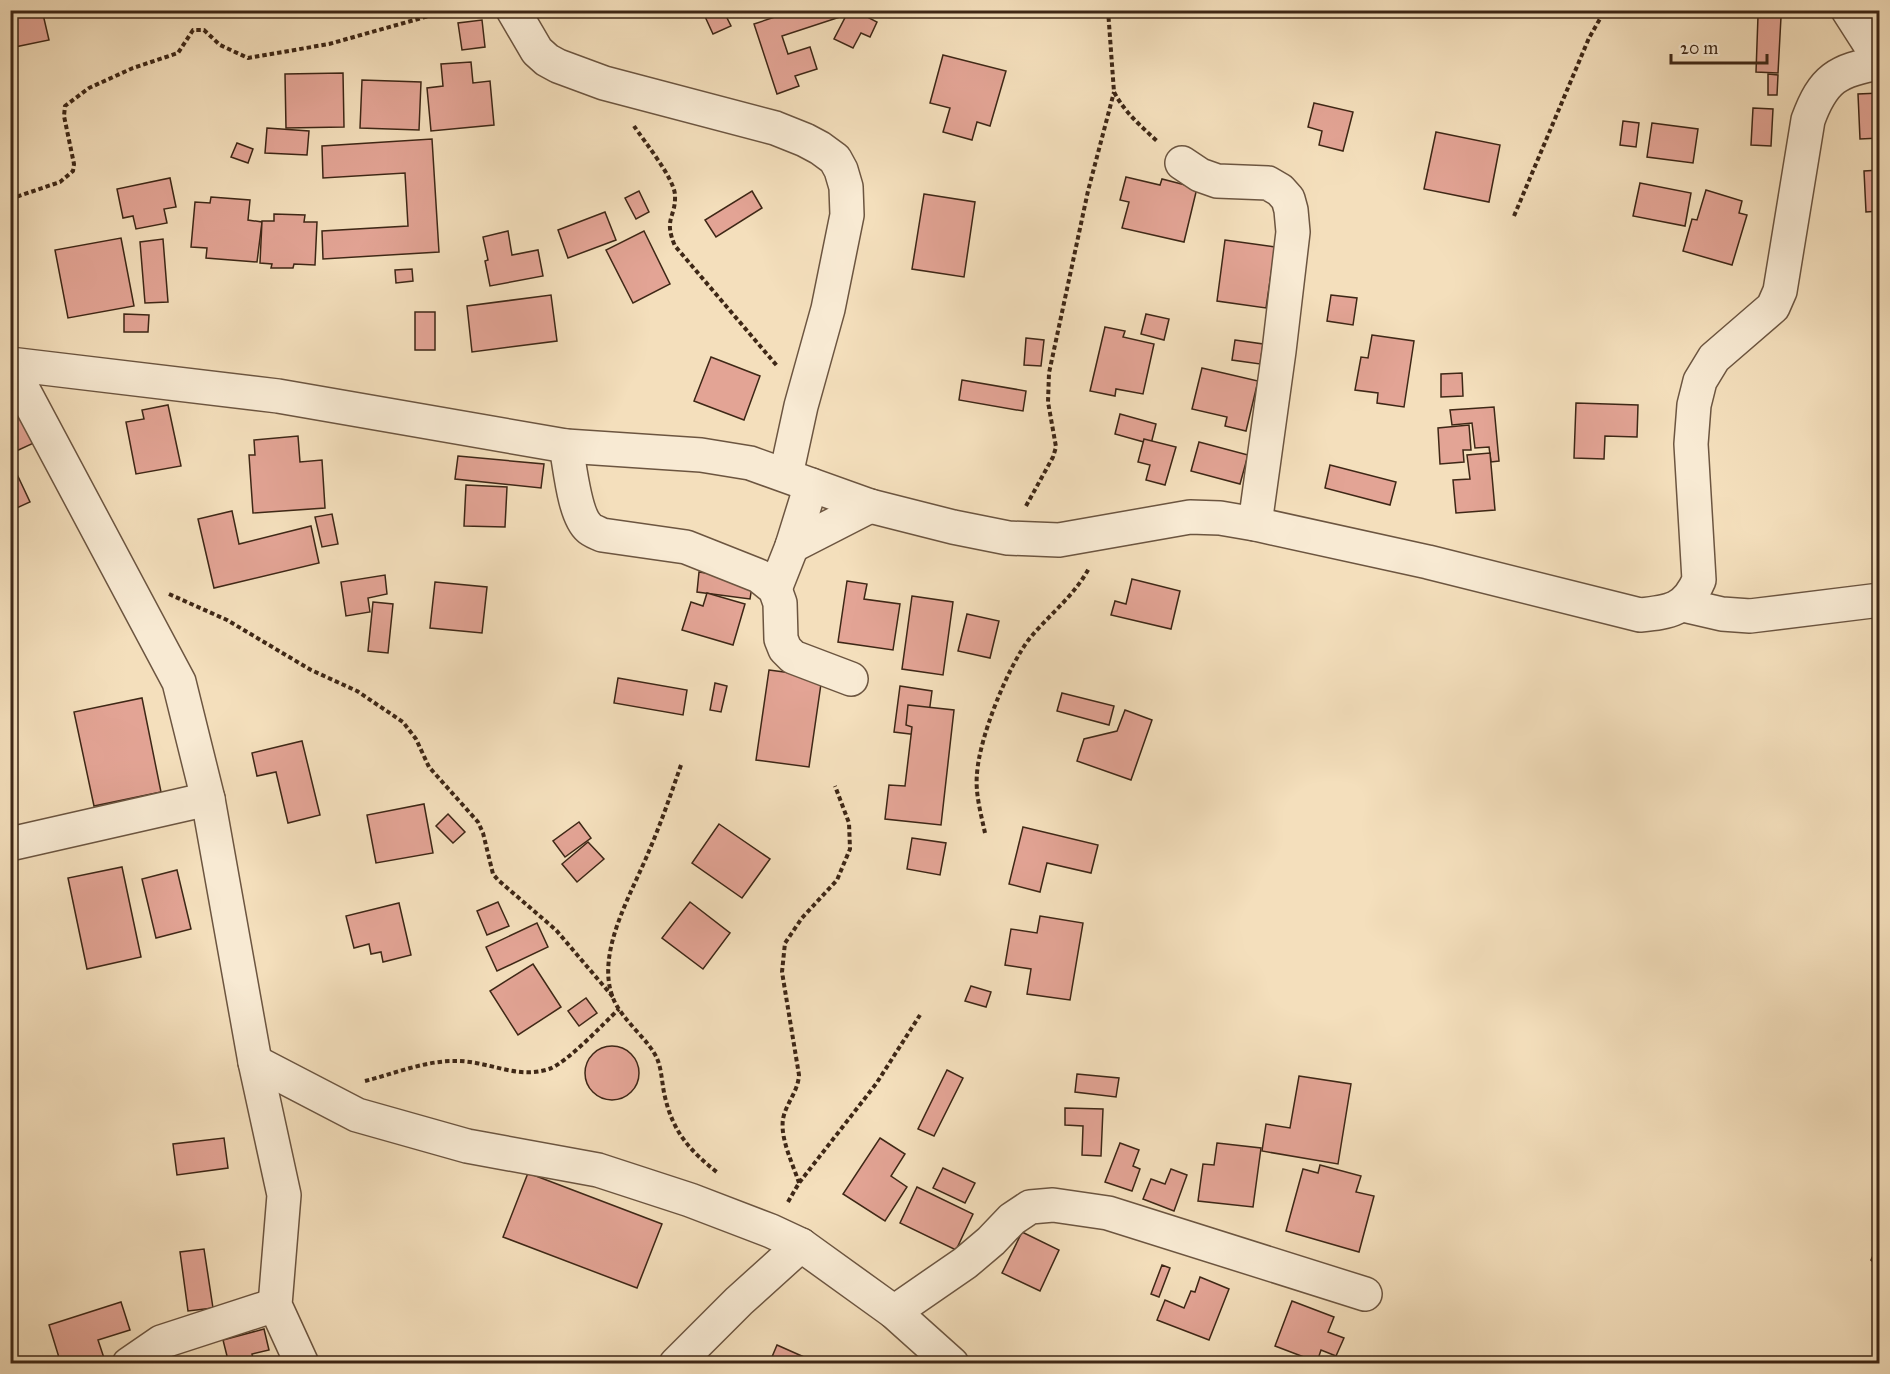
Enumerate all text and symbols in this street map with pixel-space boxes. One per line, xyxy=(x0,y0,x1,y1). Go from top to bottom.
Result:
scale bar xyxy=(1671,27,1767,65)
text: 20 m xyxy=(1680,37,1718,59)

